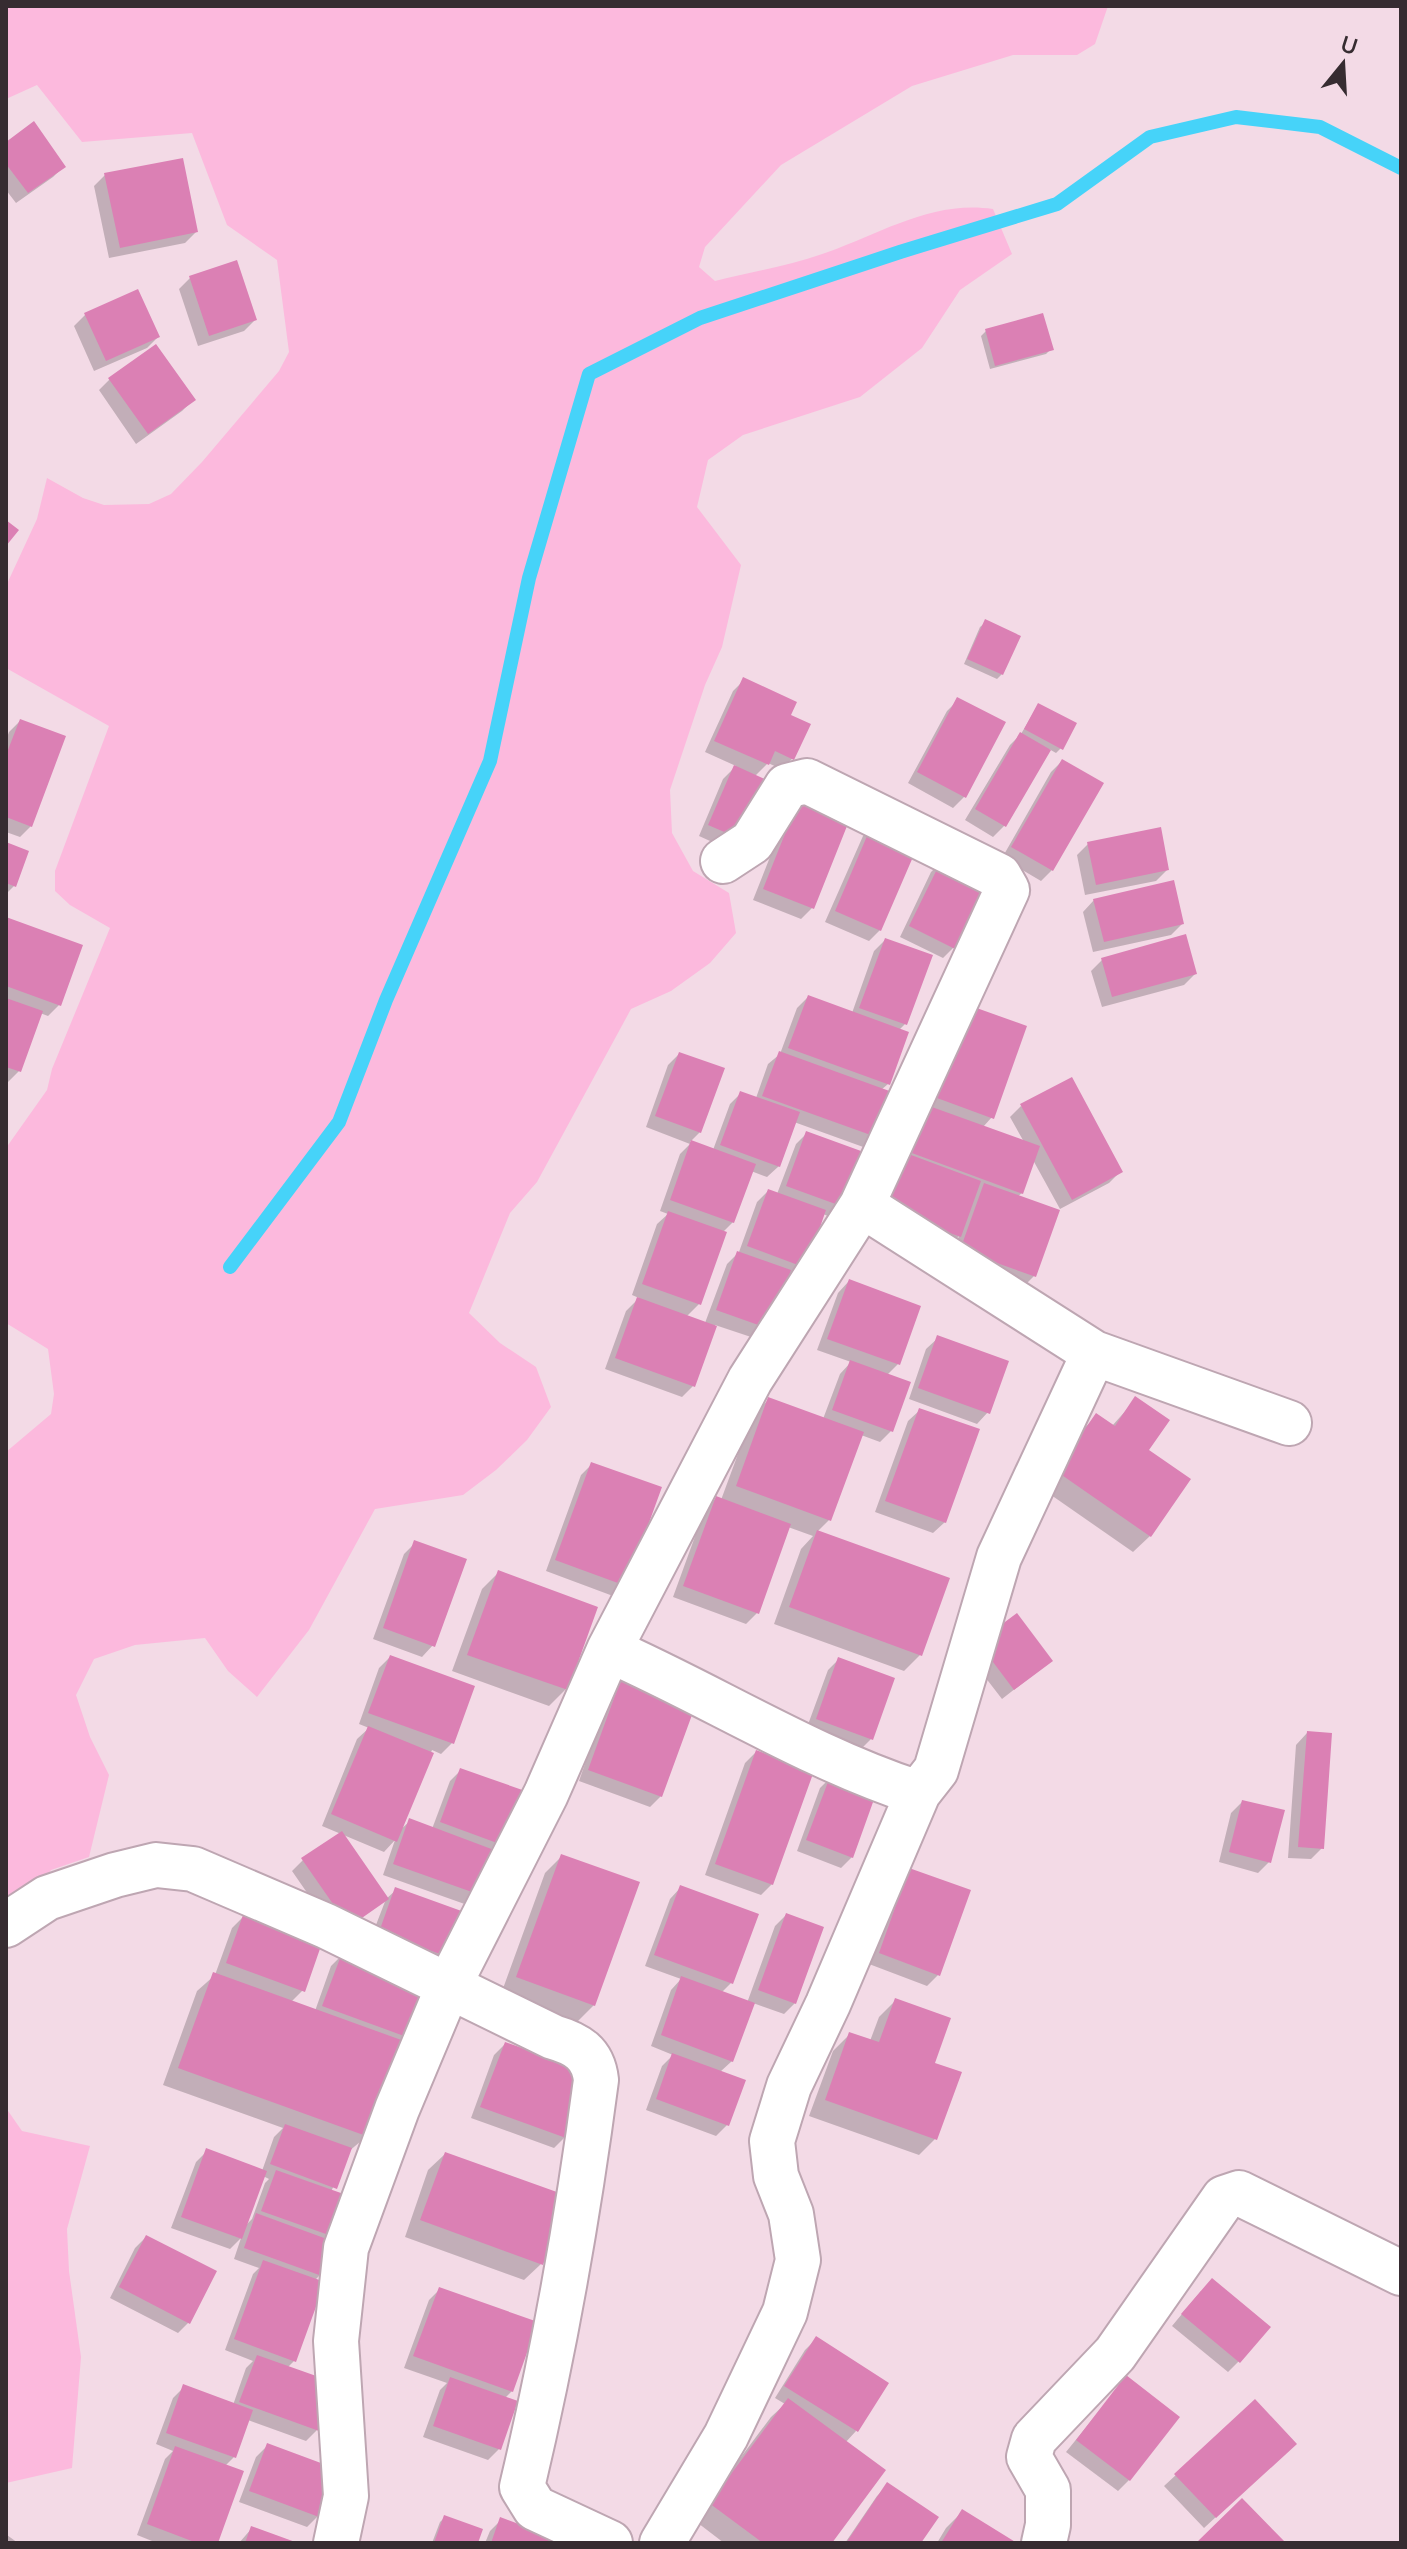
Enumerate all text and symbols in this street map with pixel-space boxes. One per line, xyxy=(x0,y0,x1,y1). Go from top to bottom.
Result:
north arrow xyxy=(1303,24,1383,104)
text: U xyxy=(1337,28,1361,62)

